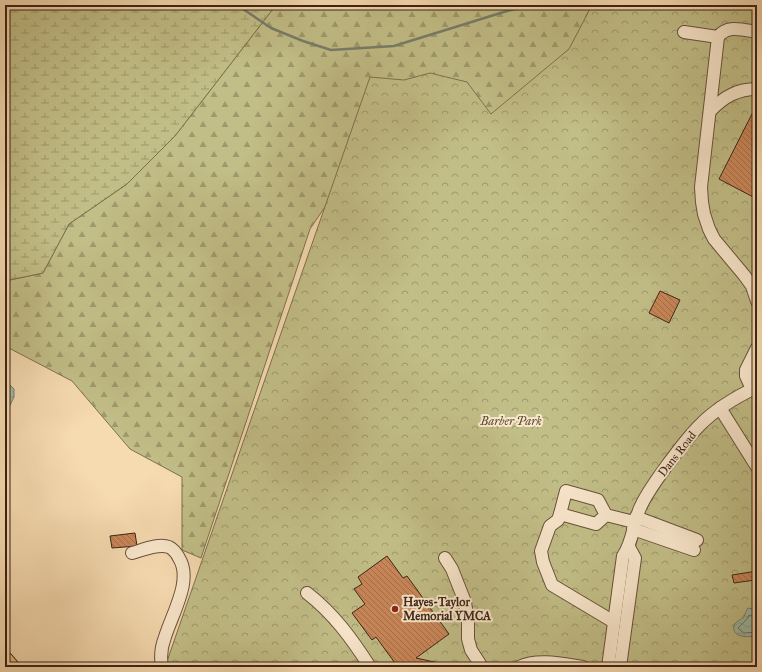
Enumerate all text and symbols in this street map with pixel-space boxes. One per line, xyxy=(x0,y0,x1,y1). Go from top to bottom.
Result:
park label: Barber Park xyxy=(480,414,542,428)
street label: Dans Road xyxy=(655,429,699,479)
place label: Hayes-Taylor Memorial YMCA xyxy=(403,595,492,623)
marker: Hayes-Taylor Memorial YMCA xyxy=(390,604,400,614)

